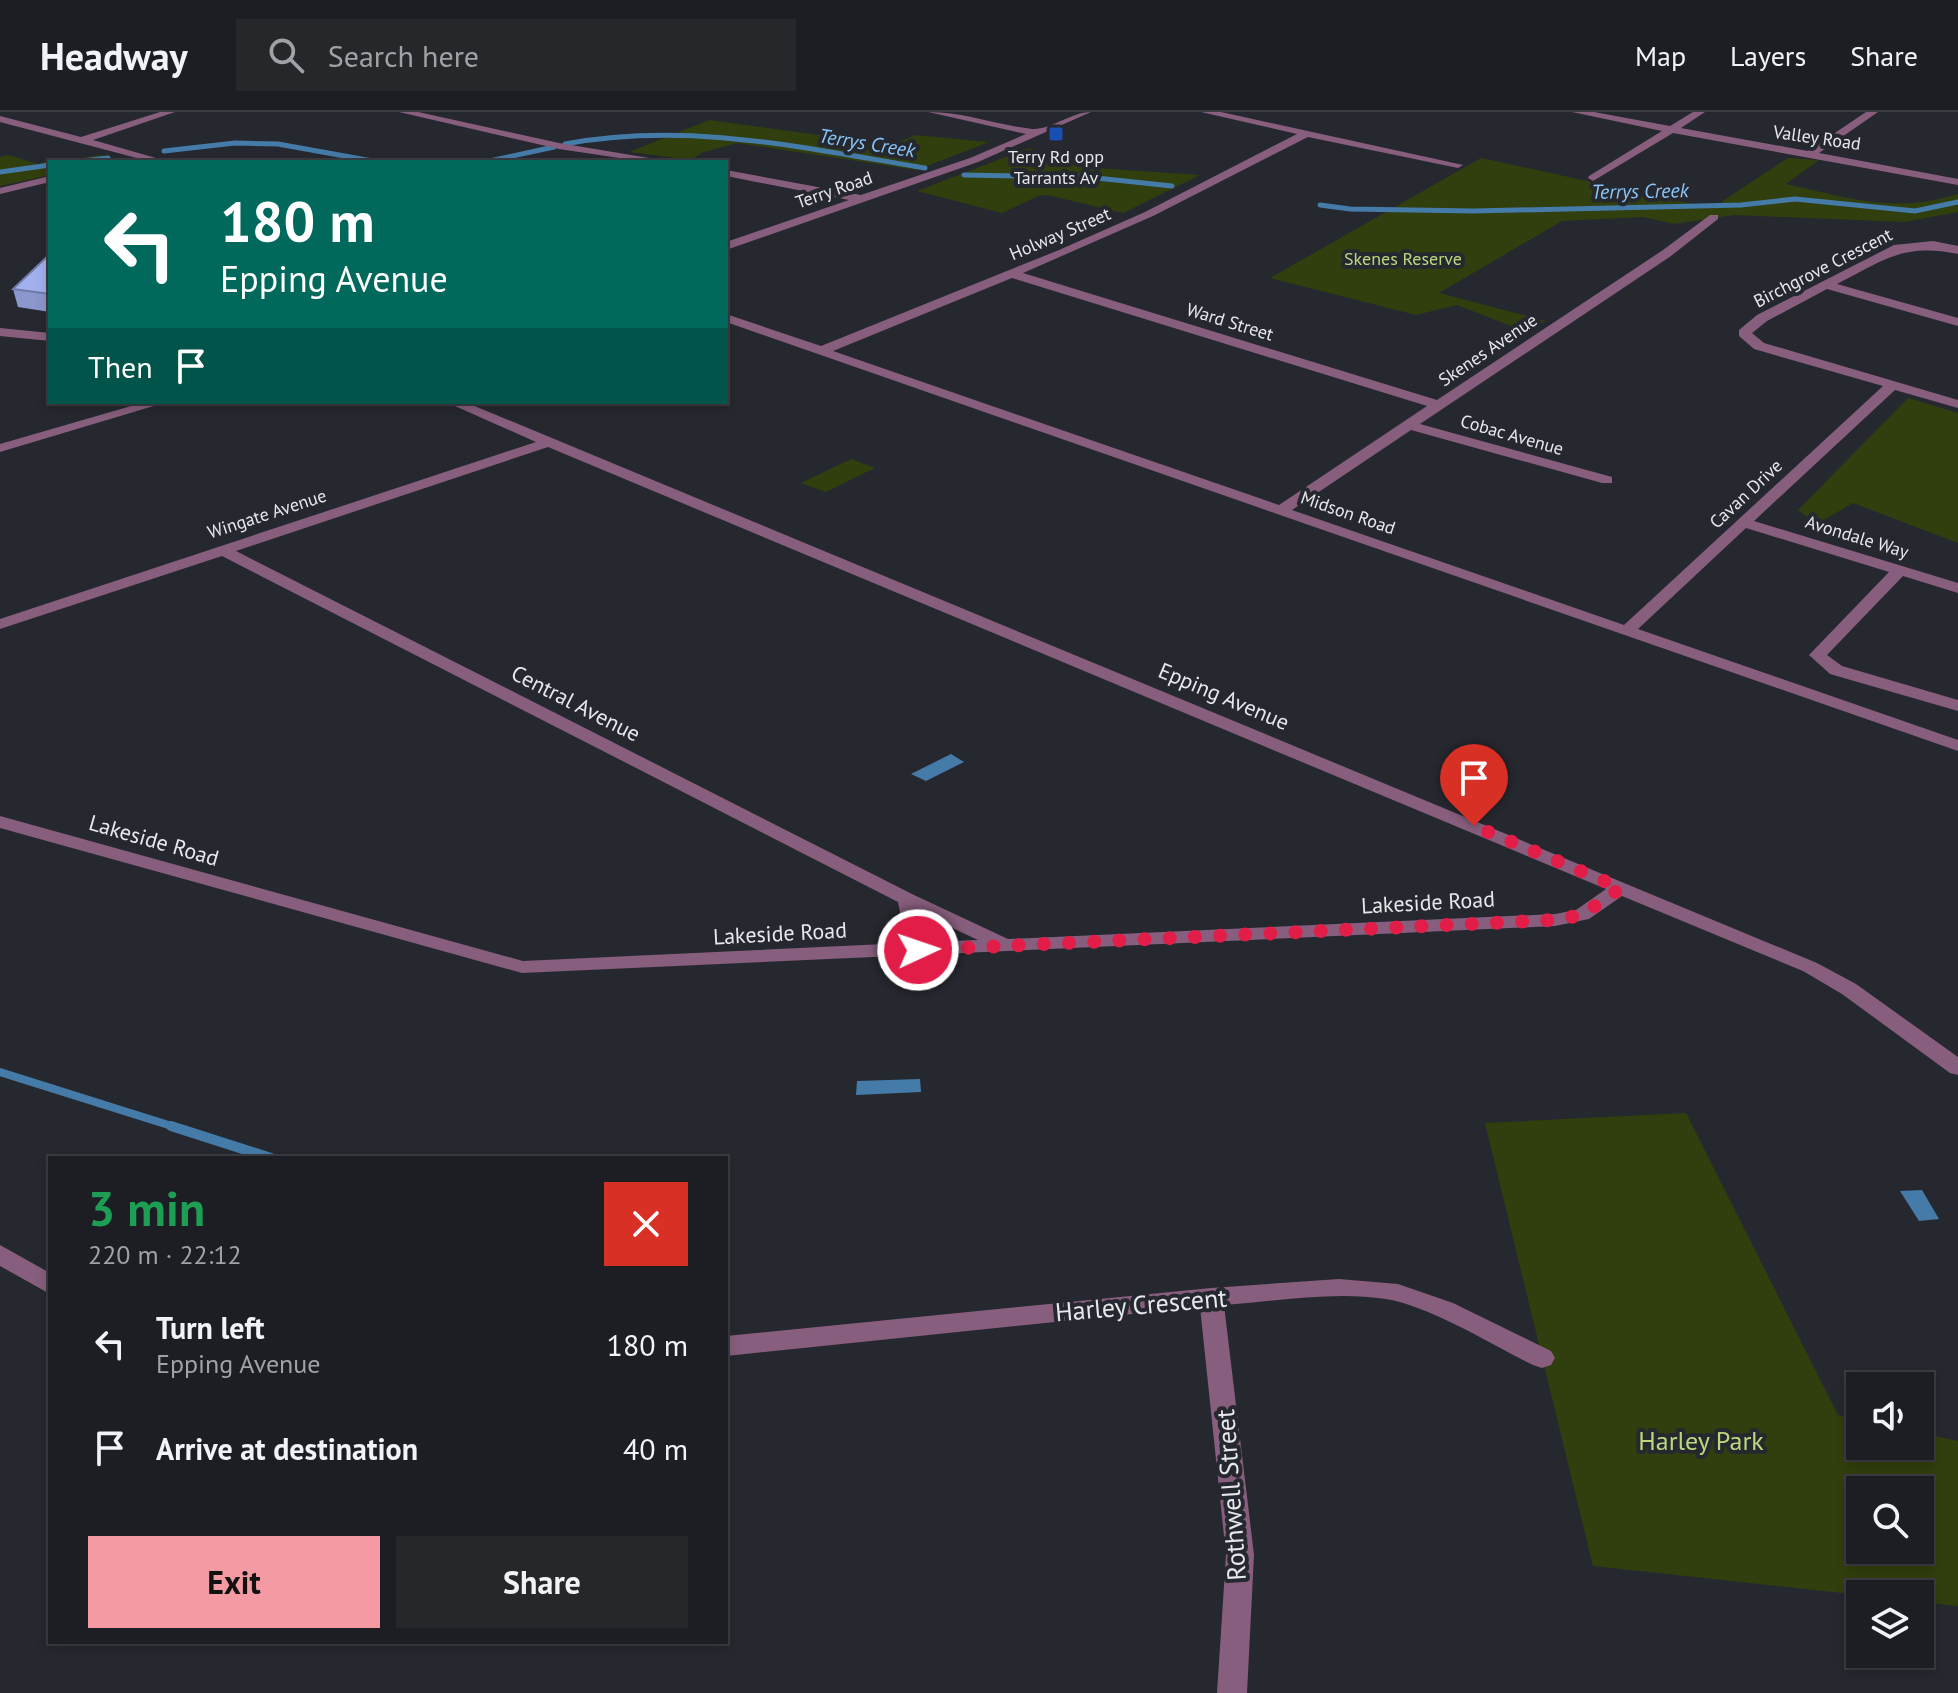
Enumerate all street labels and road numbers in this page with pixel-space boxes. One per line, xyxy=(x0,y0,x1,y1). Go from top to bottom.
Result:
street label: Valley Road xyxy=(1771,120,1862,155)
street label: Terry Road xyxy=(792,166,875,213)
street label: Holway Street xyxy=(1006,202,1114,265)
street label: Birchgrove Crescent xyxy=(1750,223,1896,312)
street label: Ward Street xyxy=(1184,297,1276,346)
street label: Skenes Avenue xyxy=(1434,308,1541,391)
street label: Cobac Avenue xyxy=(1458,409,1566,460)
street label: Cavan Drive xyxy=(1704,454,1787,533)
street label: Wingate Avenue xyxy=(204,483,329,544)
street label: Midson Road xyxy=(1298,486,1399,539)
street label: Avondale Way xyxy=(1803,510,1912,563)
street label: Epping Avenue xyxy=(1154,656,1294,736)
street label: Central Avenue xyxy=(507,658,645,748)
street label: Lakeside Road xyxy=(86,808,222,872)
street label: Lakeside Road xyxy=(1360,885,1496,919)
street label: Lakeside Road xyxy=(712,916,848,950)
street label: Harley Crescent xyxy=(1054,1281,1228,1328)
street label: Rothwell Street xyxy=(1208,1408,1253,1582)

